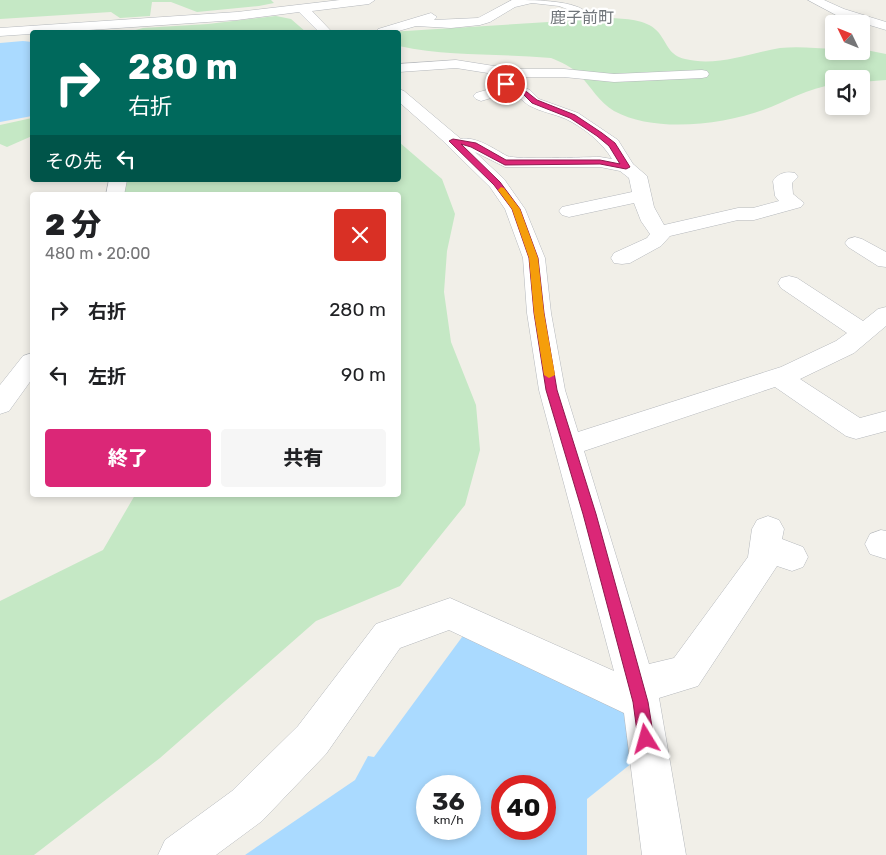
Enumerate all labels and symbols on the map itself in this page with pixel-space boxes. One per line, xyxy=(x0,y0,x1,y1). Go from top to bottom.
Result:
district label: 鹿子前町 xyxy=(550,8,614,27)
north arrow xyxy=(825,15,870,60)
pin xyxy=(485,63,527,105)
position arrow xyxy=(619,712,671,764)
speed limit sign: 40 xyxy=(491,775,556,840)

